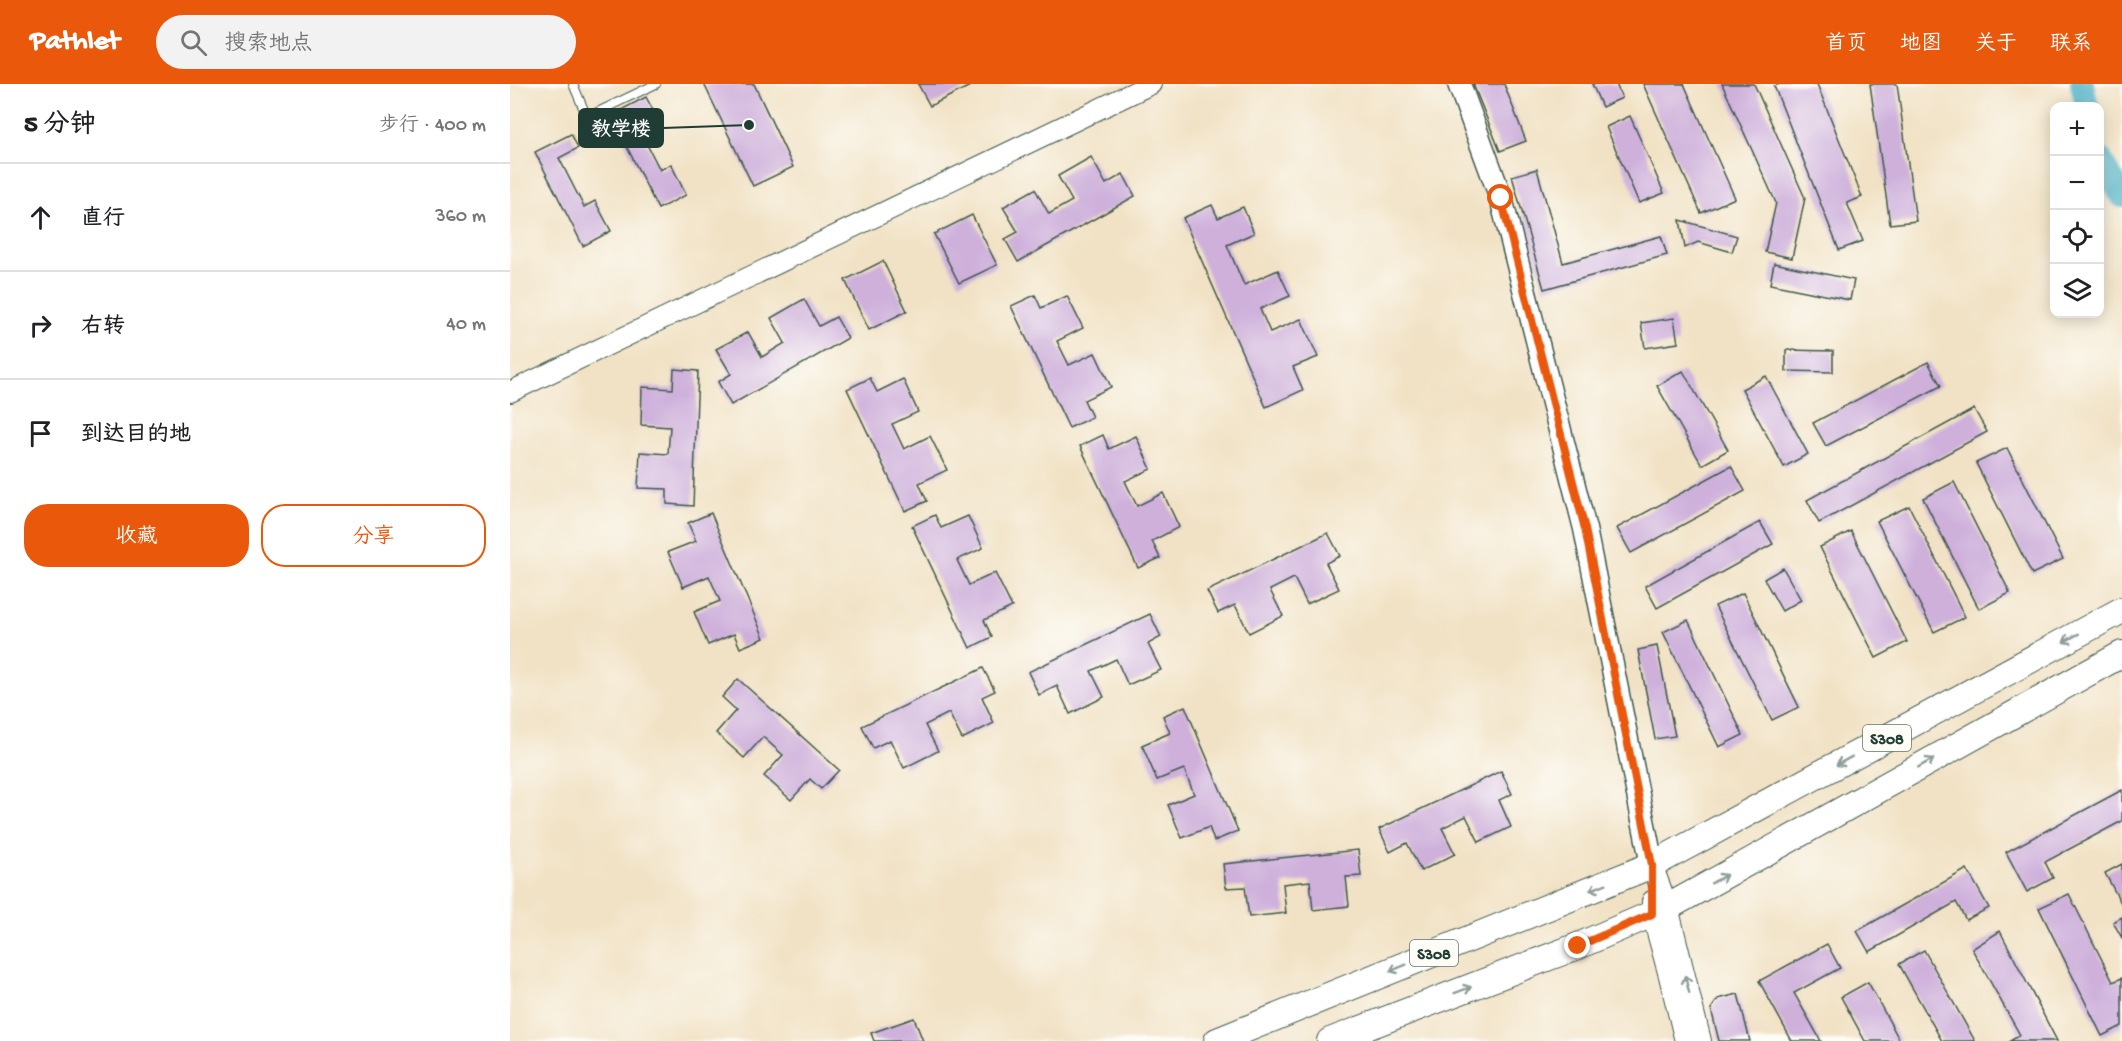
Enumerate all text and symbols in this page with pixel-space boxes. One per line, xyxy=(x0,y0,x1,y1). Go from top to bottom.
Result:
search box xyxy=(156,15,576,69)
text: Pathlet xyxy=(30,26,120,59)
icon: search xyxy=(177,26,210,59)
text: 搜索地点 xyxy=(225,32,313,58)
text: 首页 xyxy=(1825,33,1867,58)
text: 地图 xyxy=(1900,33,1942,58)
text: 关于 xyxy=(1975,33,2017,58)
text: 联系 xyxy=(2050,33,2092,58)
map controls xyxy=(2050,102,2104,318)
button: + xyxy=(2050,102,2104,156)
callout: 教学楼 xyxy=(579,109,663,147)
text: 5 分钟 xyxy=(24,111,96,142)
text: 步行 · 400 m xyxy=(379,115,486,138)
text: 教学楼 xyxy=(591,118,651,143)
button: − xyxy=(2050,156,2104,210)
route start xyxy=(1487,184,1513,210)
icon: ahead xyxy=(24,201,57,234)
text: 360 m xyxy=(435,206,486,229)
text: 直行 xyxy=(81,207,125,233)
button: locate xyxy=(2050,210,2104,264)
button: layers xyxy=(2050,264,2104,318)
icon: right xyxy=(24,309,57,342)
text: 40 m xyxy=(446,314,486,337)
text: 右转 xyxy=(81,315,125,341)
icon: arrive xyxy=(24,417,57,450)
text: 到达目的地 xyxy=(81,423,191,449)
button: 收藏 xyxy=(24,504,249,567)
button: 分享 xyxy=(261,504,486,567)
one-way arrow xyxy=(2062,633,2080,644)
road number: S308 xyxy=(1863,725,1911,751)
one-way arrow xyxy=(1836,755,1853,767)
one-way arrow xyxy=(1917,757,1934,769)
one-way arrow xyxy=(1710,873,1727,885)
one-way arrow xyxy=(1589,882,1608,893)
route end xyxy=(1564,932,1590,958)
road number: S308 xyxy=(1410,940,1458,966)
one-way arrow xyxy=(1389,963,1407,974)
one-way arrow xyxy=(1681,975,1693,994)
one-way arrow xyxy=(1454,984,1472,995)

